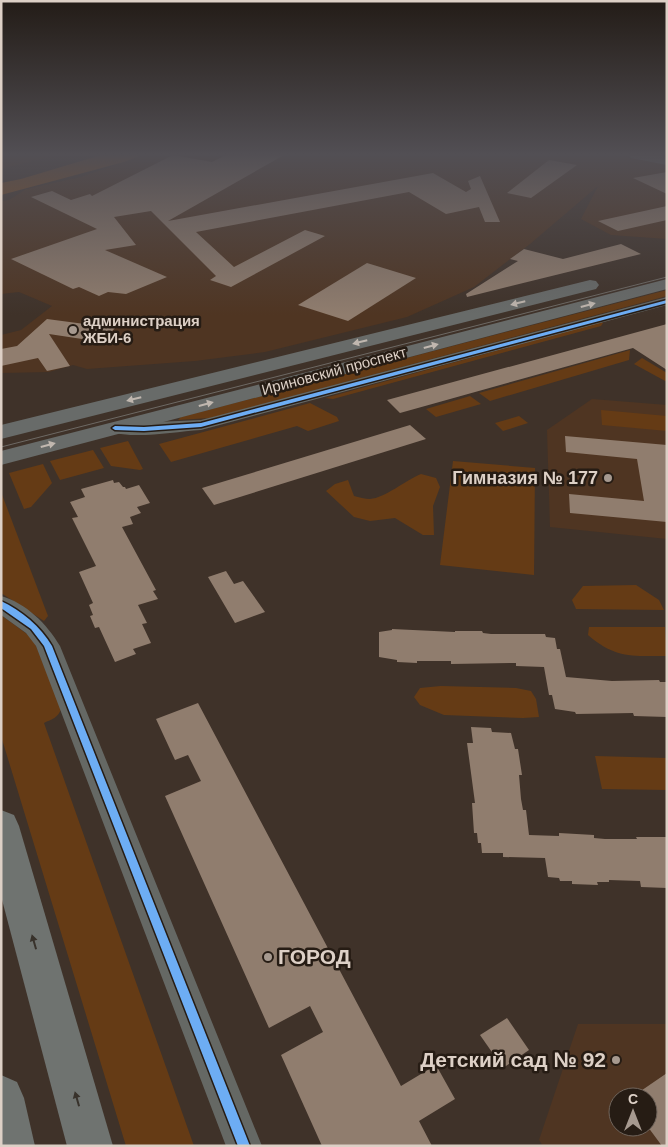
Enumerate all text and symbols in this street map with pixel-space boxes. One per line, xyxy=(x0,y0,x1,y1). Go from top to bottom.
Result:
one-way arrow xyxy=(510,299,525,307)
one-way arrow xyxy=(580,300,595,308)
place label: администрация ЖБИ-6 xyxy=(82,312,200,346)
marker: администрация ЖБИ-6 xyxy=(67,324,79,336)
one-way arrow xyxy=(353,339,368,347)
one-way arrow xyxy=(423,342,438,350)
street label: Ириновский проспект xyxy=(260,343,408,398)
one-way arrow xyxy=(127,395,142,403)
one-way arrow xyxy=(198,400,213,408)
one-way arrow xyxy=(41,441,56,449)
place label: Гимназия № 177 xyxy=(452,468,598,488)
marker: Гимназия № 177 xyxy=(602,472,614,484)
one-way arrow xyxy=(29,935,37,950)
place label: ГОРОД xyxy=(278,945,351,968)
marker: ГОРОД xyxy=(262,951,274,963)
place label: Детский сад № 92 xyxy=(420,1048,606,1071)
marker: Детский сад № 92 xyxy=(610,1054,622,1066)
north arrow xyxy=(608,1087,658,1137)
one-way arrow xyxy=(73,1091,81,1106)
text: С xyxy=(628,1091,638,1107)

